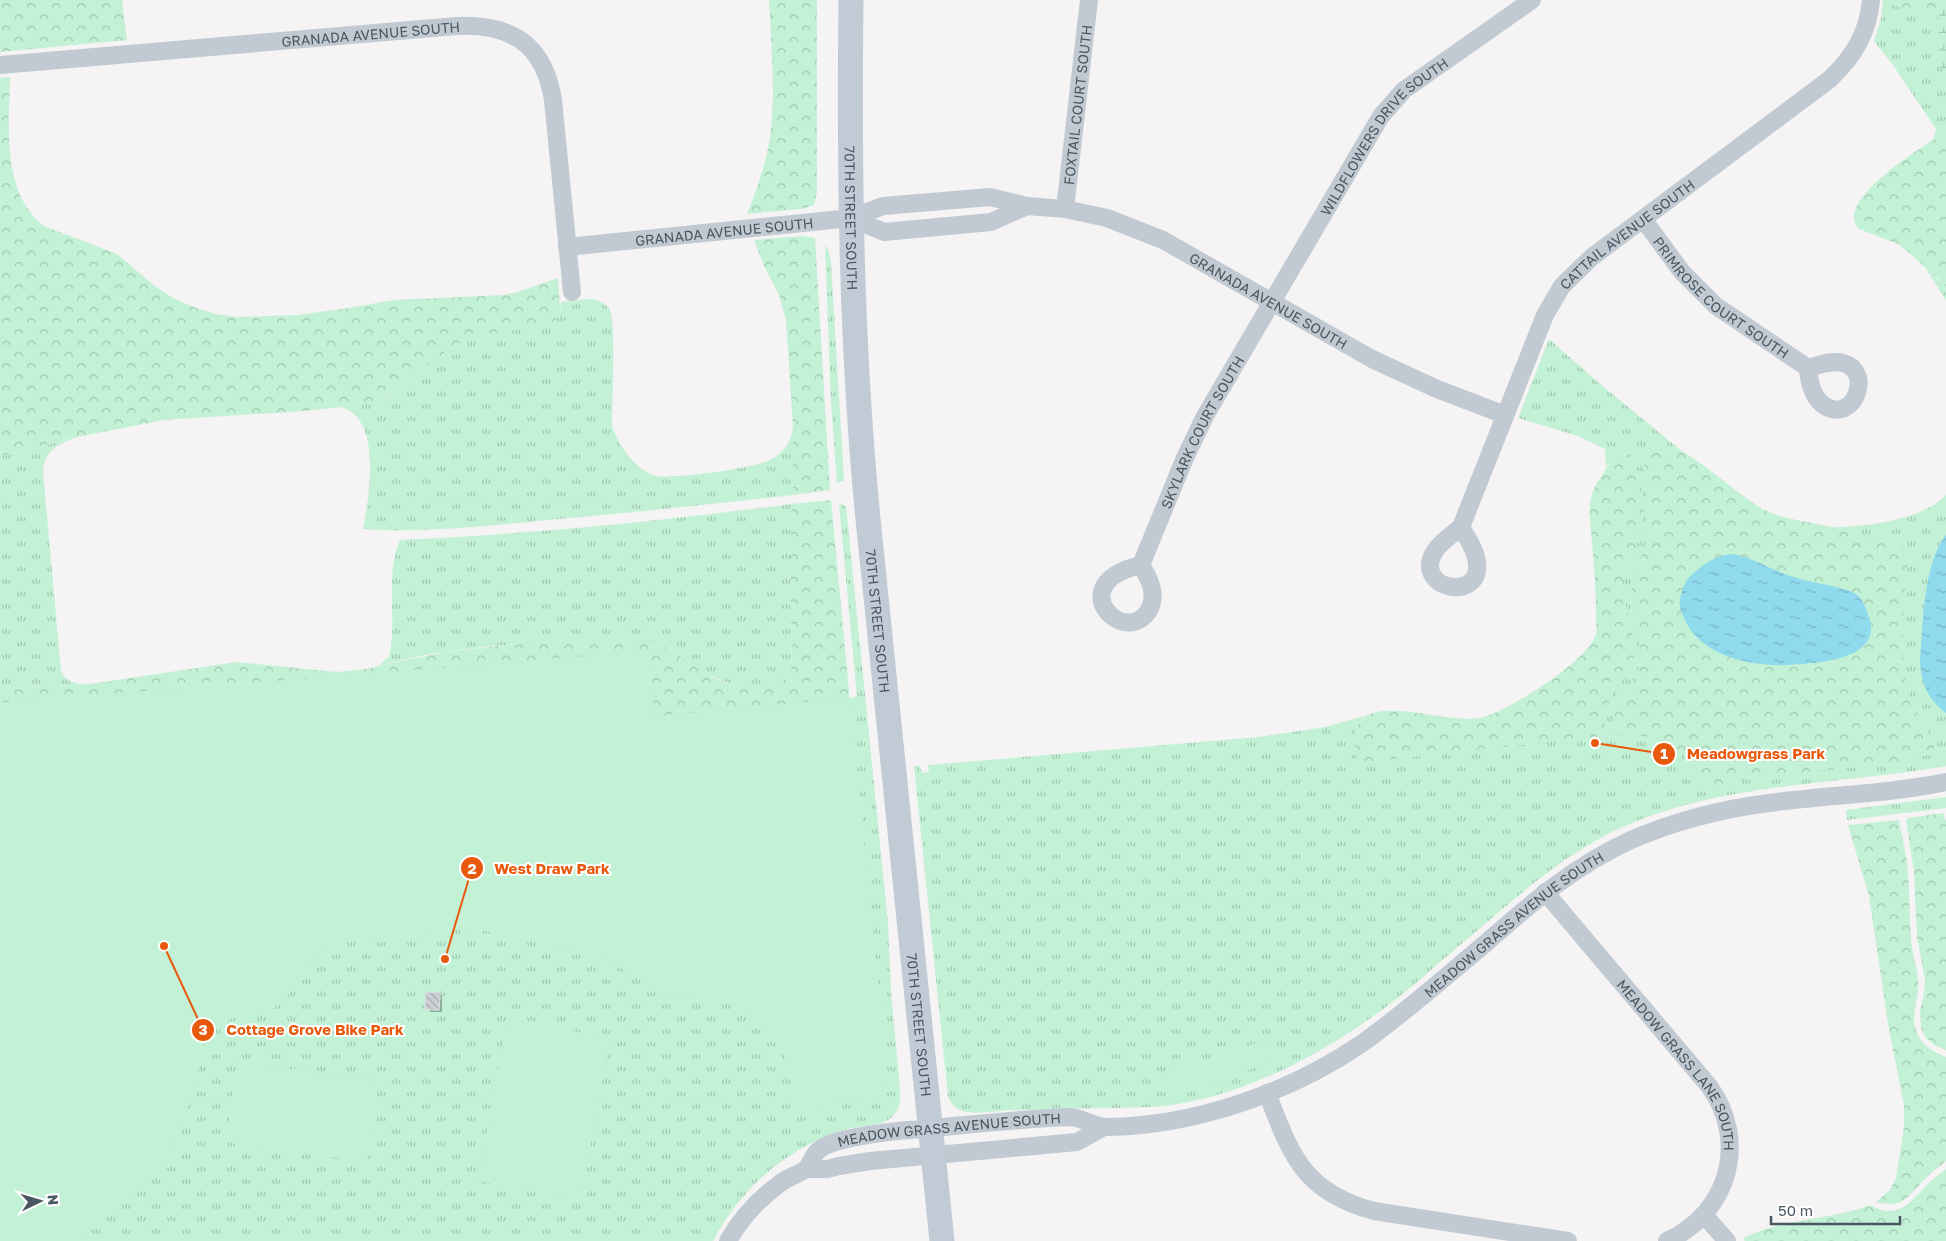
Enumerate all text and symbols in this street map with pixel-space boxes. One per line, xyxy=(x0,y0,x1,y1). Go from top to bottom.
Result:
street label: GRANADA AVENUE SOUTH xyxy=(281,17,461,49)
street label: FOXTAIL COURT SOUTH xyxy=(1059,24,1095,186)
street label: WILDFLOWERS DRIVE SOUTH xyxy=(1316,53,1451,218)
street label: 70TH STREET SOUTH xyxy=(842,146,862,290)
street label: CATTAIL AVENUE SOUTH xyxy=(1556,175,1697,292)
street label: GRANADA AVENUE SOUTH xyxy=(634,213,814,249)
street label: PRIMROSE COURT SOUTH xyxy=(1650,233,1792,361)
street label: GRANADA AVENUE SOUTH xyxy=(1187,248,1351,352)
street label: SKYLARK COURT SOUTH xyxy=(1157,353,1247,511)
street label: 70TH STREET SOUTH xyxy=(863,548,894,694)
callout: Meadowgrass Park xyxy=(1651,739,1835,769)
text: 1 xyxy=(1660,744,1668,762)
text: Meadowgrass Park xyxy=(1687,744,1826,762)
street label: MEADOW GRASS AVENUE SOUTH xyxy=(1420,847,1606,1000)
callout: West Draw Park xyxy=(460,853,620,883)
text: 2 xyxy=(467,859,477,877)
text: West Draw Park xyxy=(494,859,610,877)
street label: 70TH STREET SOUTH xyxy=(904,952,936,1097)
street label: MEADOW GRASS LANE SOUTH xyxy=(1614,976,1738,1151)
callout: Cottage Grove Bike Park xyxy=(191,1015,413,1045)
text: 3 xyxy=(198,1020,208,1038)
text: Cottage Grove Bike Park xyxy=(226,1020,404,1038)
street label: MEADOW GRASS AVENUE SOUTH xyxy=(835,1109,1061,1150)
north arrow xyxy=(15,1176,65,1226)
text: N xyxy=(45,1194,62,1206)
scale bar xyxy=(1771,1194,1900,1226)
text: 50 m xyxy=(1778,1201,1813,1219)

